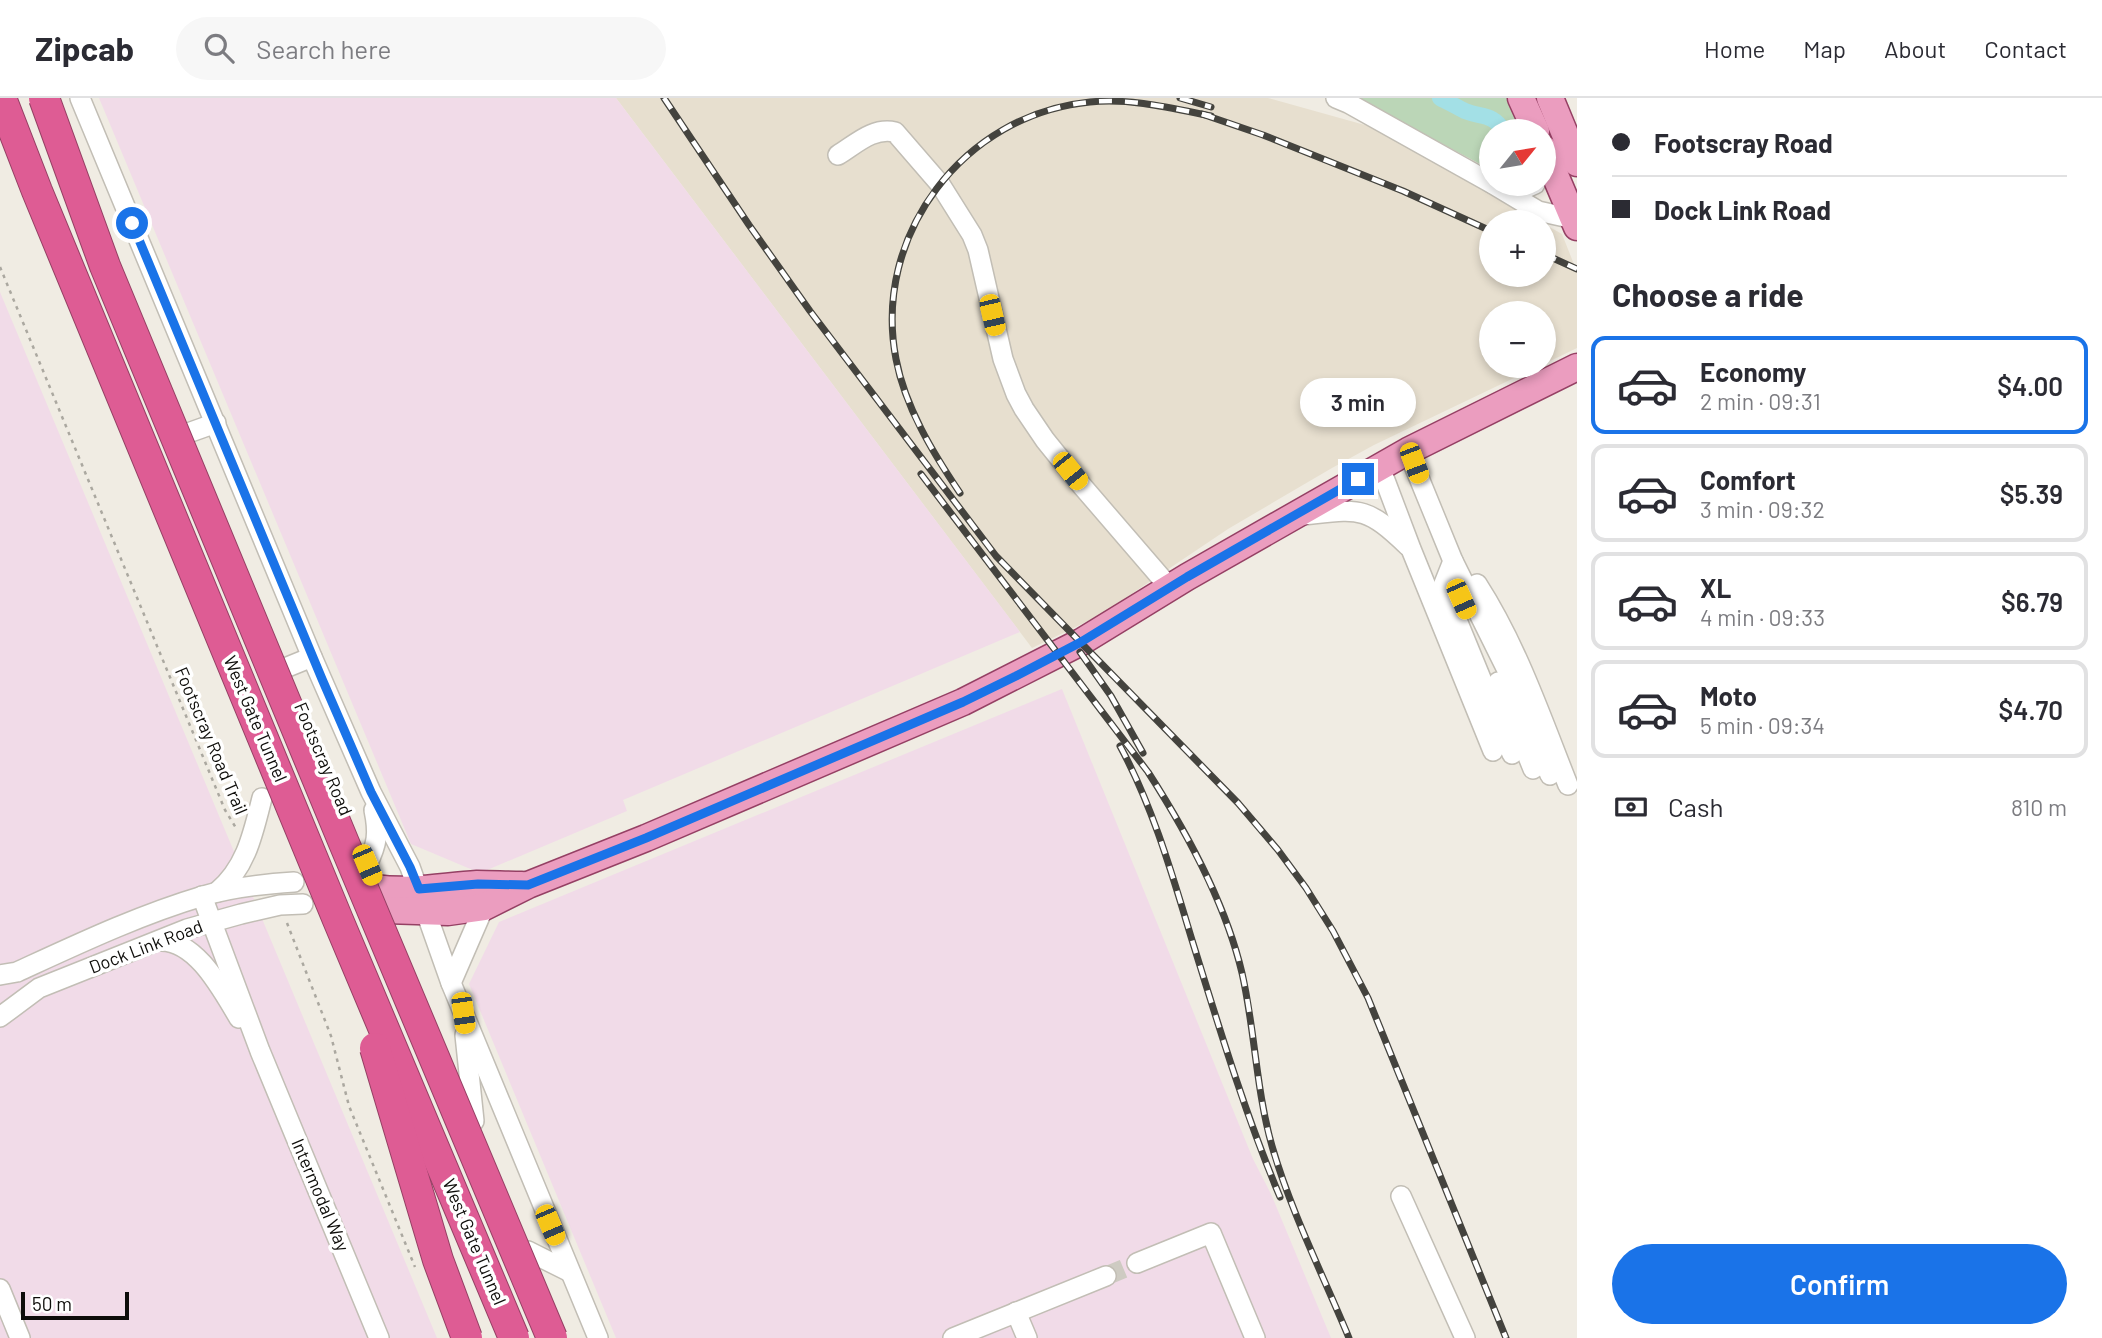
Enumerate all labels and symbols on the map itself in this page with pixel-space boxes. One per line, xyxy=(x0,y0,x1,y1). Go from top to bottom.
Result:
north arrow xyxy=(1479,119,1556,196)
route start xyxy=(116,207,148,239)
car xyxy=(978,292,1007,338)
callout: 3 min xyxy=(1300,378,1416,426)
car xyxy=(1397,440,1432,486)
car xyxy=(1049,448,1092,494)
route end xyxy=(1342,463,1374,495)
car xyxy=(1443,576,1480,622)
street label: West Gate Tunnel xyxy=(219,652,292,785)
street label: Footscray Road Trail xyxy=(171,663,253,818)
street label: Footscray Road xyxy=(290,699,358,819)
car xyxy=(350,842,385,888)
street label: Dock Link Road xyxy=(86,914,206,978)
car xyxy=(450,991,477,1035)
street label: Intermodal Way xyxy=(287,1135,355,1254)
street label: West Gate Tunnel xyxy=(438,1175,511,1308)
car xyxy=(533,1202,568,1248)
scale bar xyxy=(21,1289,130,1321)

